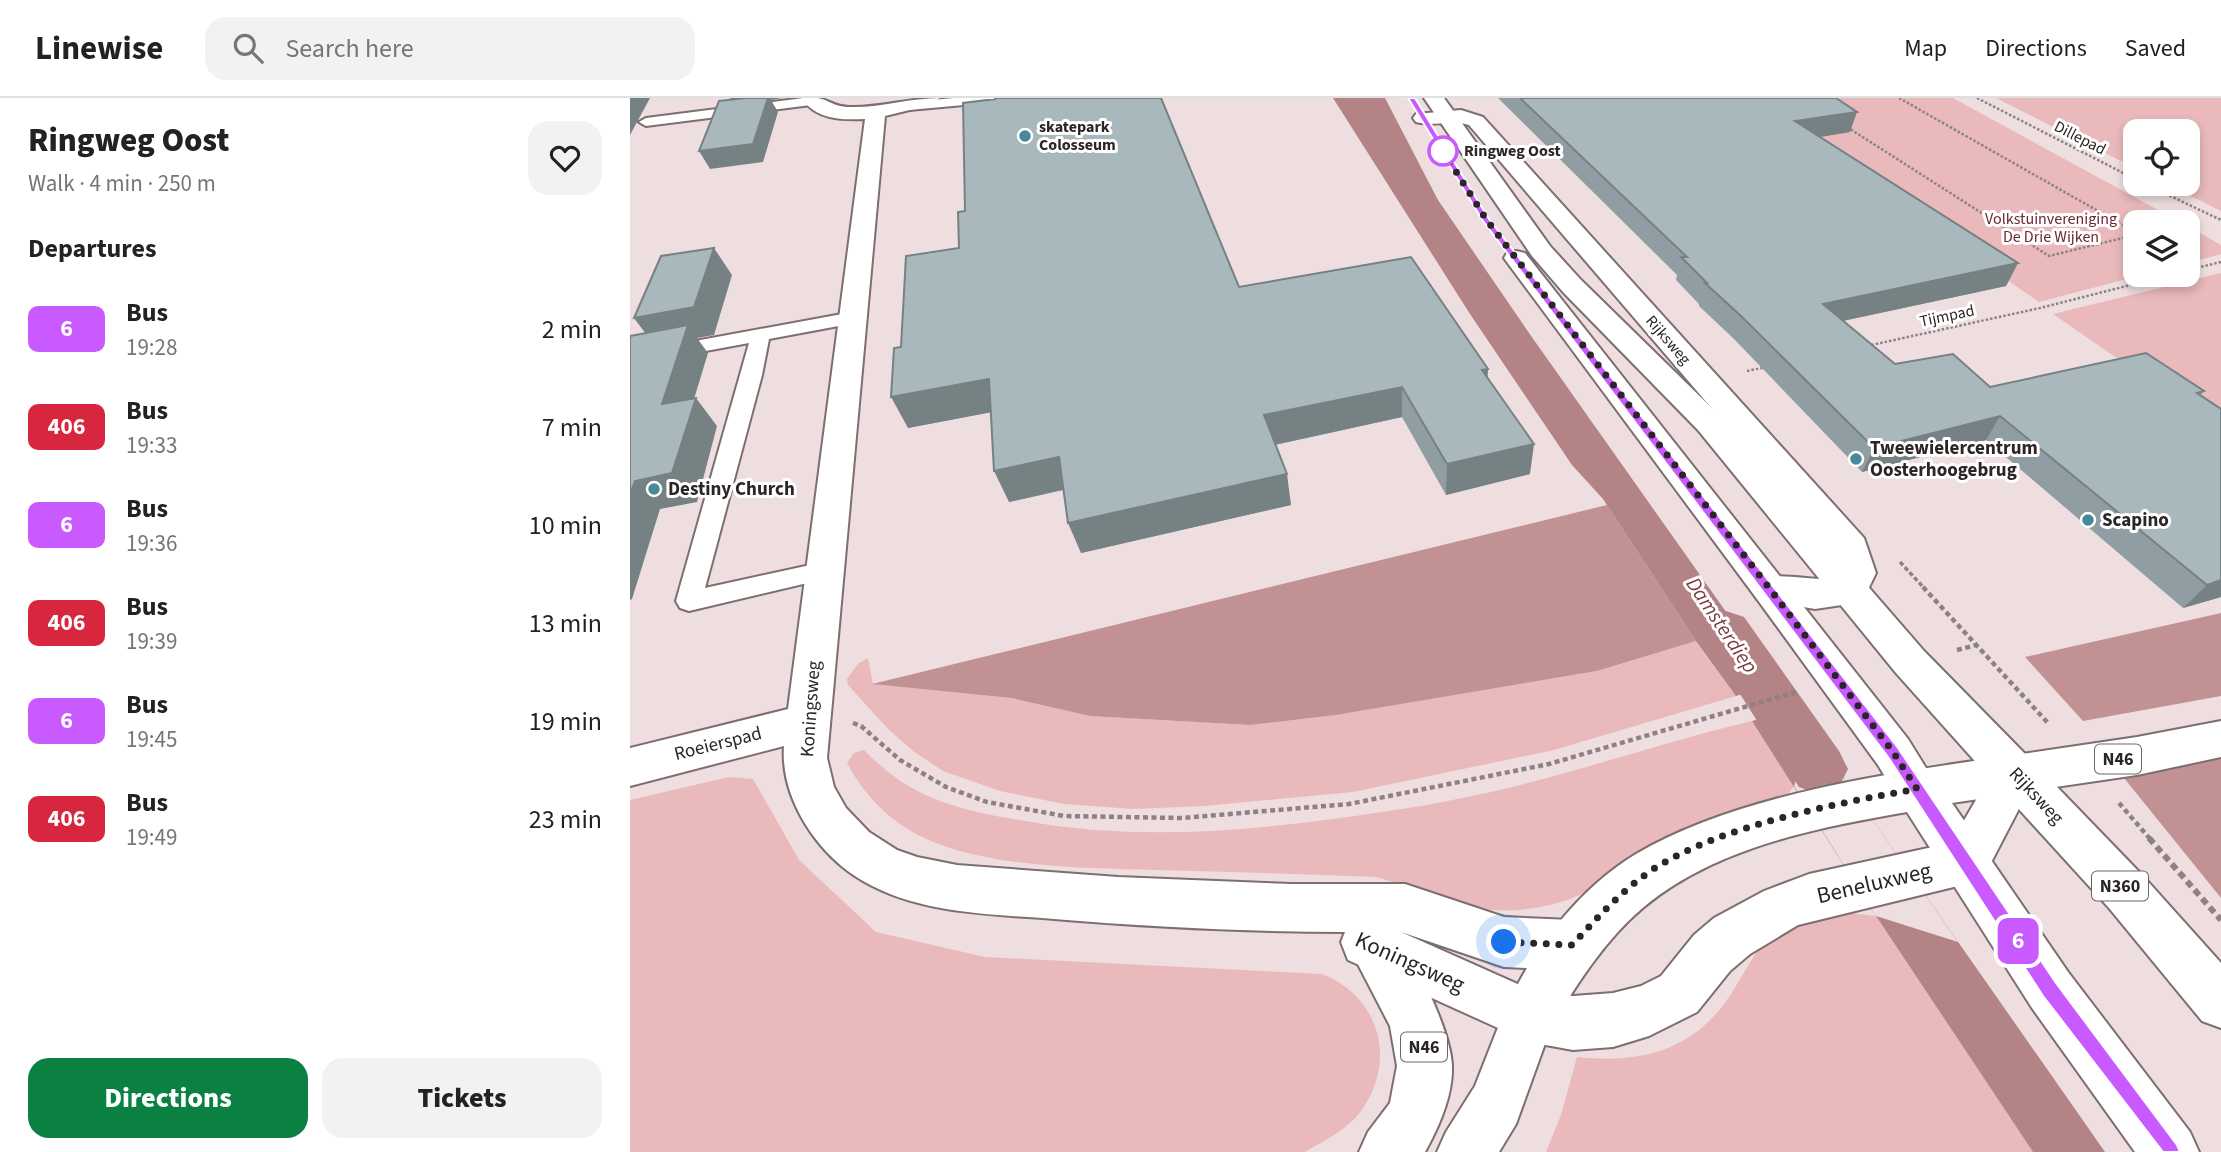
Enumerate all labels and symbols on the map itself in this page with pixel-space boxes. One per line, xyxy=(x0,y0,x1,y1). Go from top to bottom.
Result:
place label: skatepark Colosseum xyxy=(1039,116,1116,156)
street label: Dillepad xyxy=(2050,116,2110,160)
marker: skatepark Colosseum xyxy=(1017,128,1033,144)
marker: Ringweg Oost xyxy=(1428,136,1458,166)
place label: Ringweg Oost xyxy=(1464,140,1561,162)
park label: Volkstuinvereniging De Drie Wijken xyxy=(1985,208,2117,248)
street label: Tijmpad xyxy=(1918,299,1976,333)
street label: Rijksweg xyxy=(1640,311,1696,369)
place label: Tweewielercentrum Oosterhoogebrug xyxy=(1870,435,2038,484)
marker: Tweewielercentrum Oosterhoogebrug xyxy=(1848,451,1864,467)
place label: Destiny Church xyxy=(668,476,795,503)
marker: Destiny Church xyxy=(646,481,662,497)
place label: Scapino xyxy=(2102,507,2169,534)
marker: Scapino xyxy=(2080,512,2096,528)
water label: Damsterdiep xyxy=(1679,571,1765,679)
street label: Koningsweg xyxy=(794,659,828,758)
street label: Roeierspad xyxy=(671,720,765,768)
road number: N46 xyxy=(2095,744,2141,774)
street label: Rijksweg xyxy=(2002,761,2070,831)
street label: Beneluxweg xyxy=(1813,854,1935,912)
road number: N360 xyxy=(2092,872,2148,900)
line badge: 6 xyxy=(1995,918,2041,964)
street label: Koningsweg xyxy=(1350,923,1470,1001)
your location xyxy=(1486,924,1521,959)
road number: N46 xyxy=(1401,1032,1447,1062)

